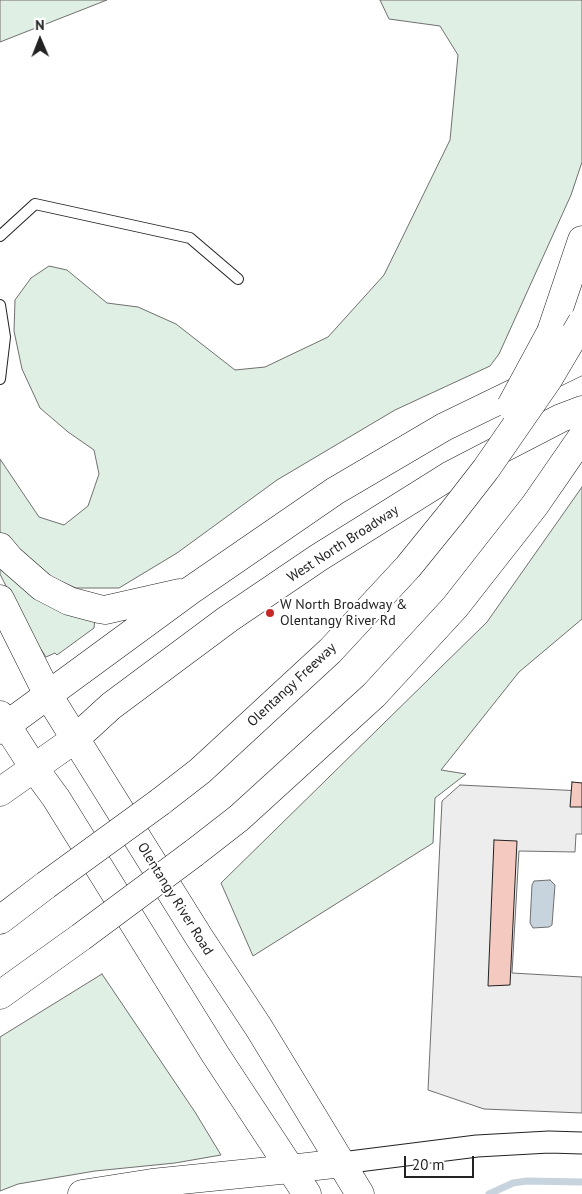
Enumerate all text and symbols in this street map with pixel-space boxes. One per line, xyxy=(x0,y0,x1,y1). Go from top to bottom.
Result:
north arrow xyxy=(15,15,65,65)
text: N xyxy=(35,16,44,34)
street label: West North Broadway xyxy=(284,502,402,586)
place label: W North Broadway & Olentangy River Rd xyxy=(280,597,407,630)
marker: W North Broadway & Olentangy River Rd xyxy=(264,607,276,619)
street label: Olentangy Freeway xyxy=(244,640,340,730)
street label: Olentangy River Road xyxy=(134,840,216,958)
scale bar xyxy=(407,1146,477,1178)
text: 20 m xyxy=(412,1155,445,1174)

